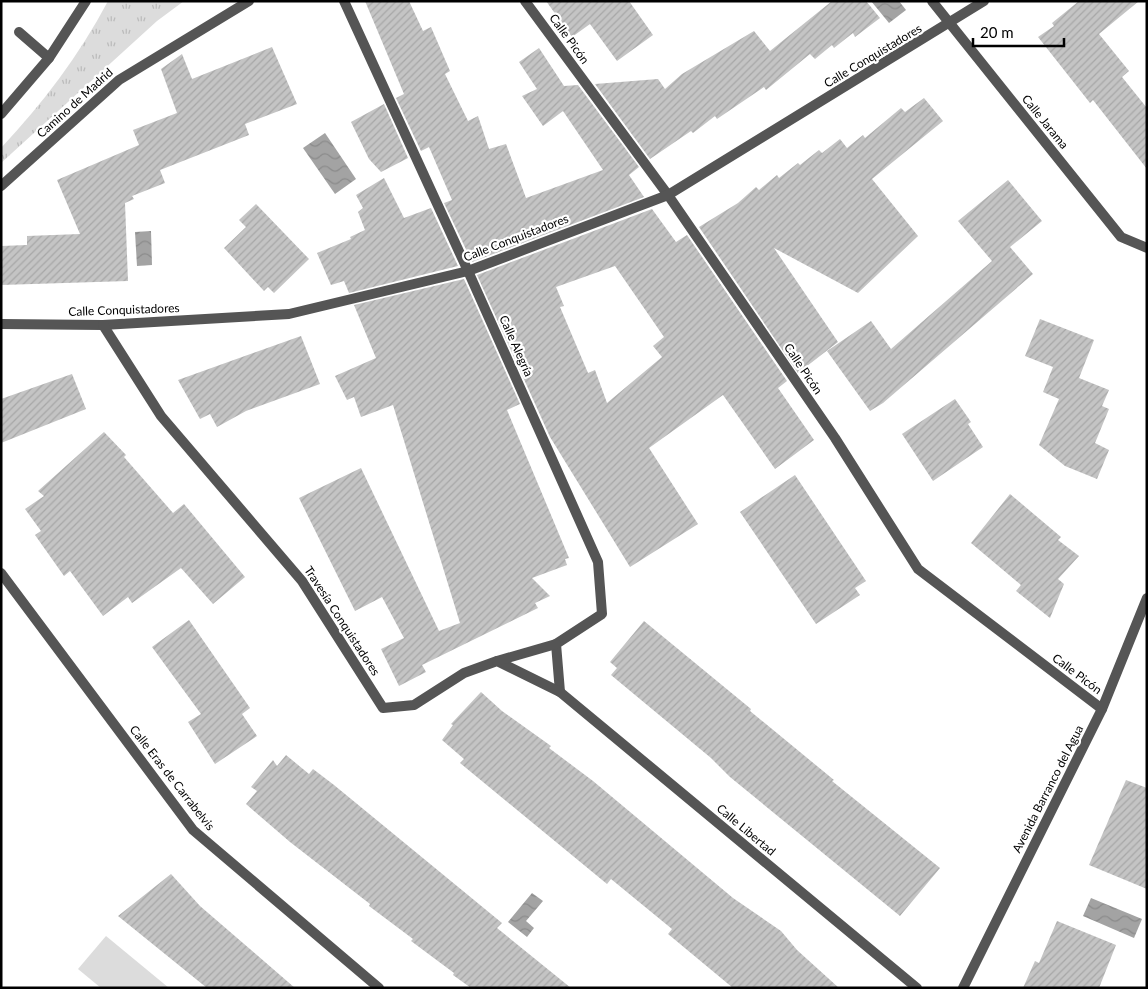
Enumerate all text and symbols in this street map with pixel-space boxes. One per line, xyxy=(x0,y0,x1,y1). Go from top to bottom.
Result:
street label: Calle Picón xyxy=(546,11,593,67)
scale bar xyxy=(973,15,1064,47)
street label: Calle Conquistadores xyxy=(821,20,924,91)
text: 20 m xyxy=(980,23,1014,41)
street label: Camino de Madrid xyxy=(34,65,116,141)
street label: Calle Jarama xyxy=(1019,91,1072,152)
street label: Calle Conquistadores xyxy=(461,211,571,264)
street label: Calle Conquistadores xyxy=(68,300,180,319)
street label: Calle Alegría xyxy=(496,313,537,379)
street label: Calle Picón xyxy=(781,340,826,397)
street label: Travesía Conquistadores xyxy=(301,563,383,678)
street label: Calle Picón xyxy=(1050,650,1105,697)
street label: Calle Eras de Carrabelvis xyxy=(127,722,218,833)
street label: Avenida Barranco del Agua xyxy=(1009,722,1086,855)
street label: Calle Libertad xyxy=(714,801,779,859)

